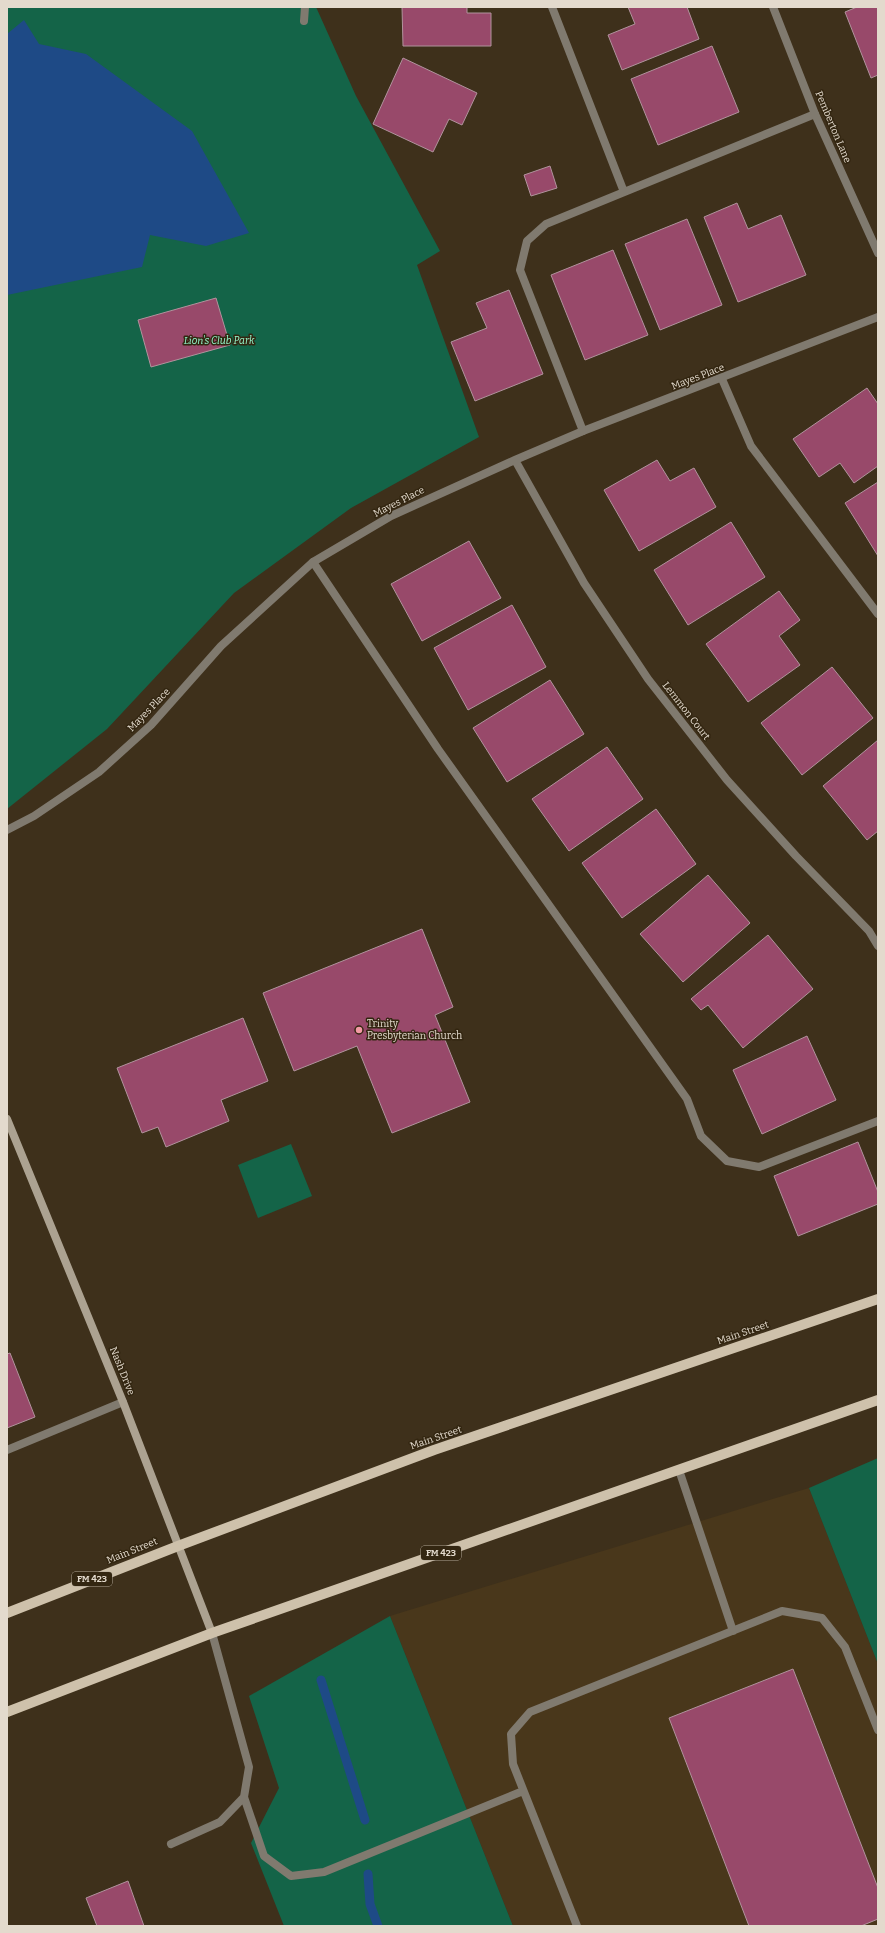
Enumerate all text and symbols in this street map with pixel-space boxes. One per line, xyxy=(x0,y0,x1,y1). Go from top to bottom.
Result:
street label: Pemberton Lane xyxy=(812,89,854,165)
park label: Lion's Club Park xyxy=(184,335,255,347)
street label: Mayes Place xyxy=(670,361,726,393)
street label: Mayes Place xyxy=(371,484,427,520)
street label: Lemmon Court xyxy=(660,680,713,743)
street label: Mayes Place xyxy=(125,686,173,734)
place label: Trinity Presbyterian Church xyxy=(367,1018,463,1042)
marker: Trinity Presbyterian Church xyxy=(354,1025,364,1035)
street label: Main Street xyxy=(716,1318,771,1347)
street label: Nash Drive xyxy=(107,1345,137,1397)
street label: Main Street xyxy=(409,1423,464,1452)
street label: Main Street xyxy=(105,1535,160,1567)
road number: FM 423 xyxy=(421,1546,461,1560)
road number: FM 423 xyxy=(72,1572,112,1586)

